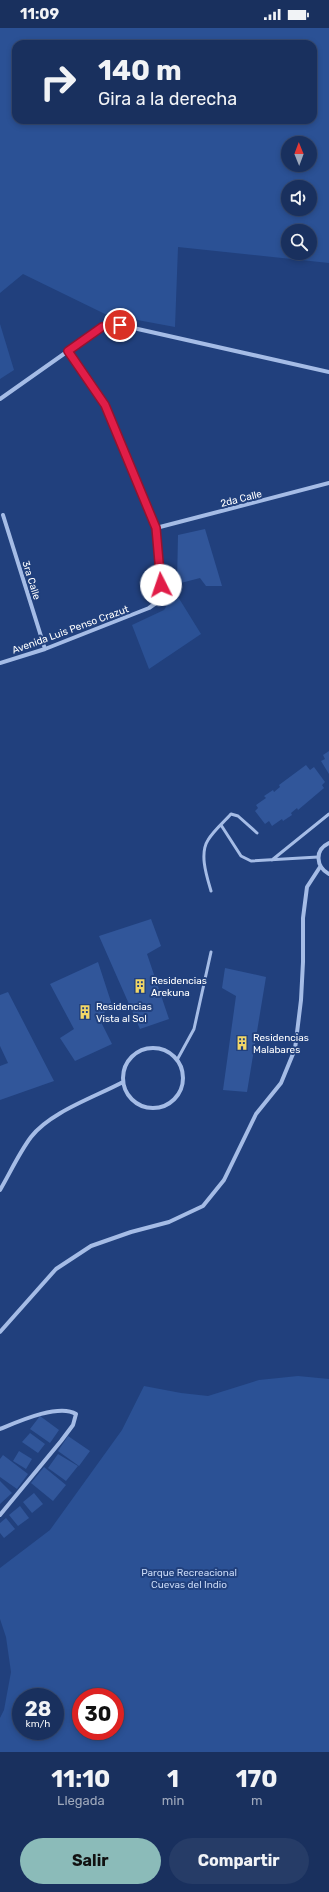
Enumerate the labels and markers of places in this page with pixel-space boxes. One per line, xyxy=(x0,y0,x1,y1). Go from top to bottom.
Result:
pin xyxy=(103,308,137,342)
place label: Residencias Arekuna xyxy=(151,975,207,999)
building icon: Residencias Arekuna xyxy=(132,978,148,994)
place label: Residencias Vista al Sol xyxy=(96,1001,152,1025)
building icon: Residencias Vista al Sol xyxy=(77,1004,93,1020)
place label: Residencias Malabares xyxy=(253,1032,309,1056)
building icon: Residencias Malabares xyxy=(234,1035,250,1051)

